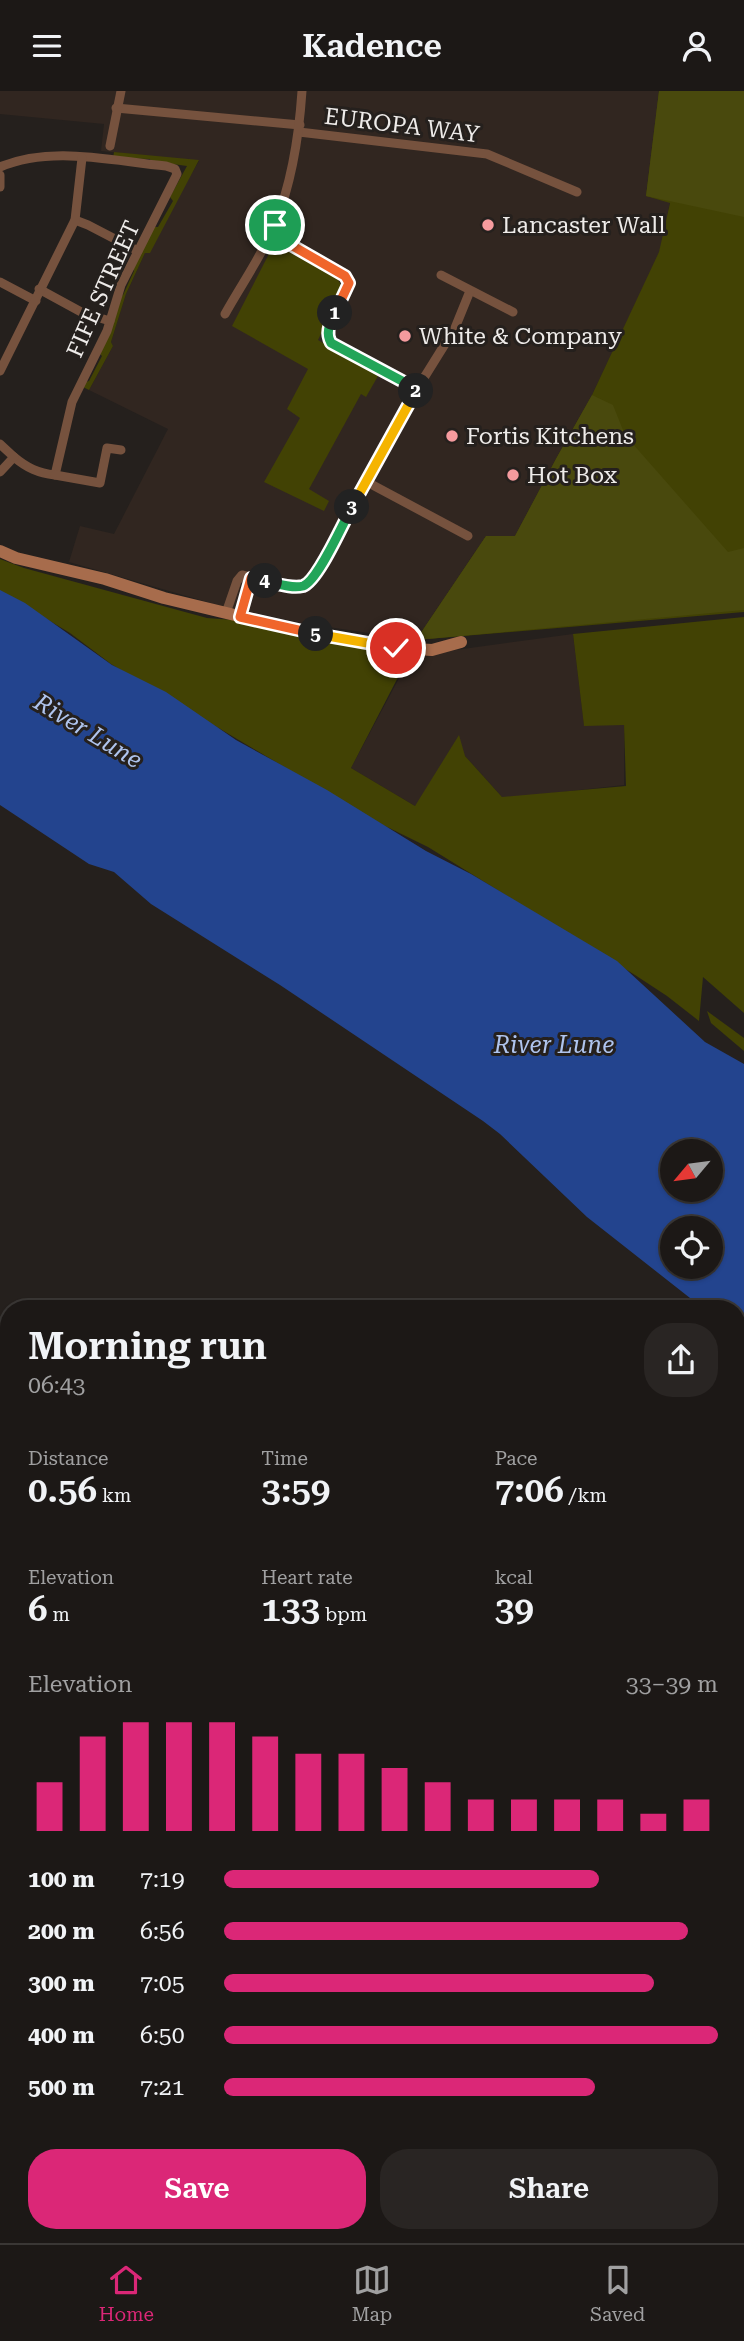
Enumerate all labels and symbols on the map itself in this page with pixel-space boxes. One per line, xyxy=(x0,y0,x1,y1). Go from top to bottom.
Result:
street label: EUROPA WAY xyxy=(323,103,481,148)
pin xyxy=(245,195,305,255)
place label: Lancaster Wall xyxy=(502,212,665,239)
street label: FIFE STREET xyxy=(61,217,146,362)
marker: Lancaster Wall xyxy=(480,217,496,233)
pin: 1 xyxy=(318,295,352,331)
place label: White & Company xyxy=(419,323,622,350)
marker: White & Company xyxy=(397,328,413,344)
pin: 2 xyxy=(398,373,434,409)
place label: Fortis Kitchens xyxy=(466,423,634,450)
marker: Fortis Kitchens xyxy=(444,428,460,444)
place label: Hot Box xyxy=(527,462,618,489)
marker: Hot Box xyxy=(505,467,521,483)
pin: 3 xyxy=(334,489,370,525)
pin: 4 xyxy=(247,563,282,599)
pin: 5 xyxy=(298,617,334,651)
pin xyxy=(366,618,426,678)
water label: River Lune xyxy=(28,687,147,774)
water label: River Lune xyxy=(493,1031,614,1059)
north arrow xyxy=(660,1139,723,1202)

